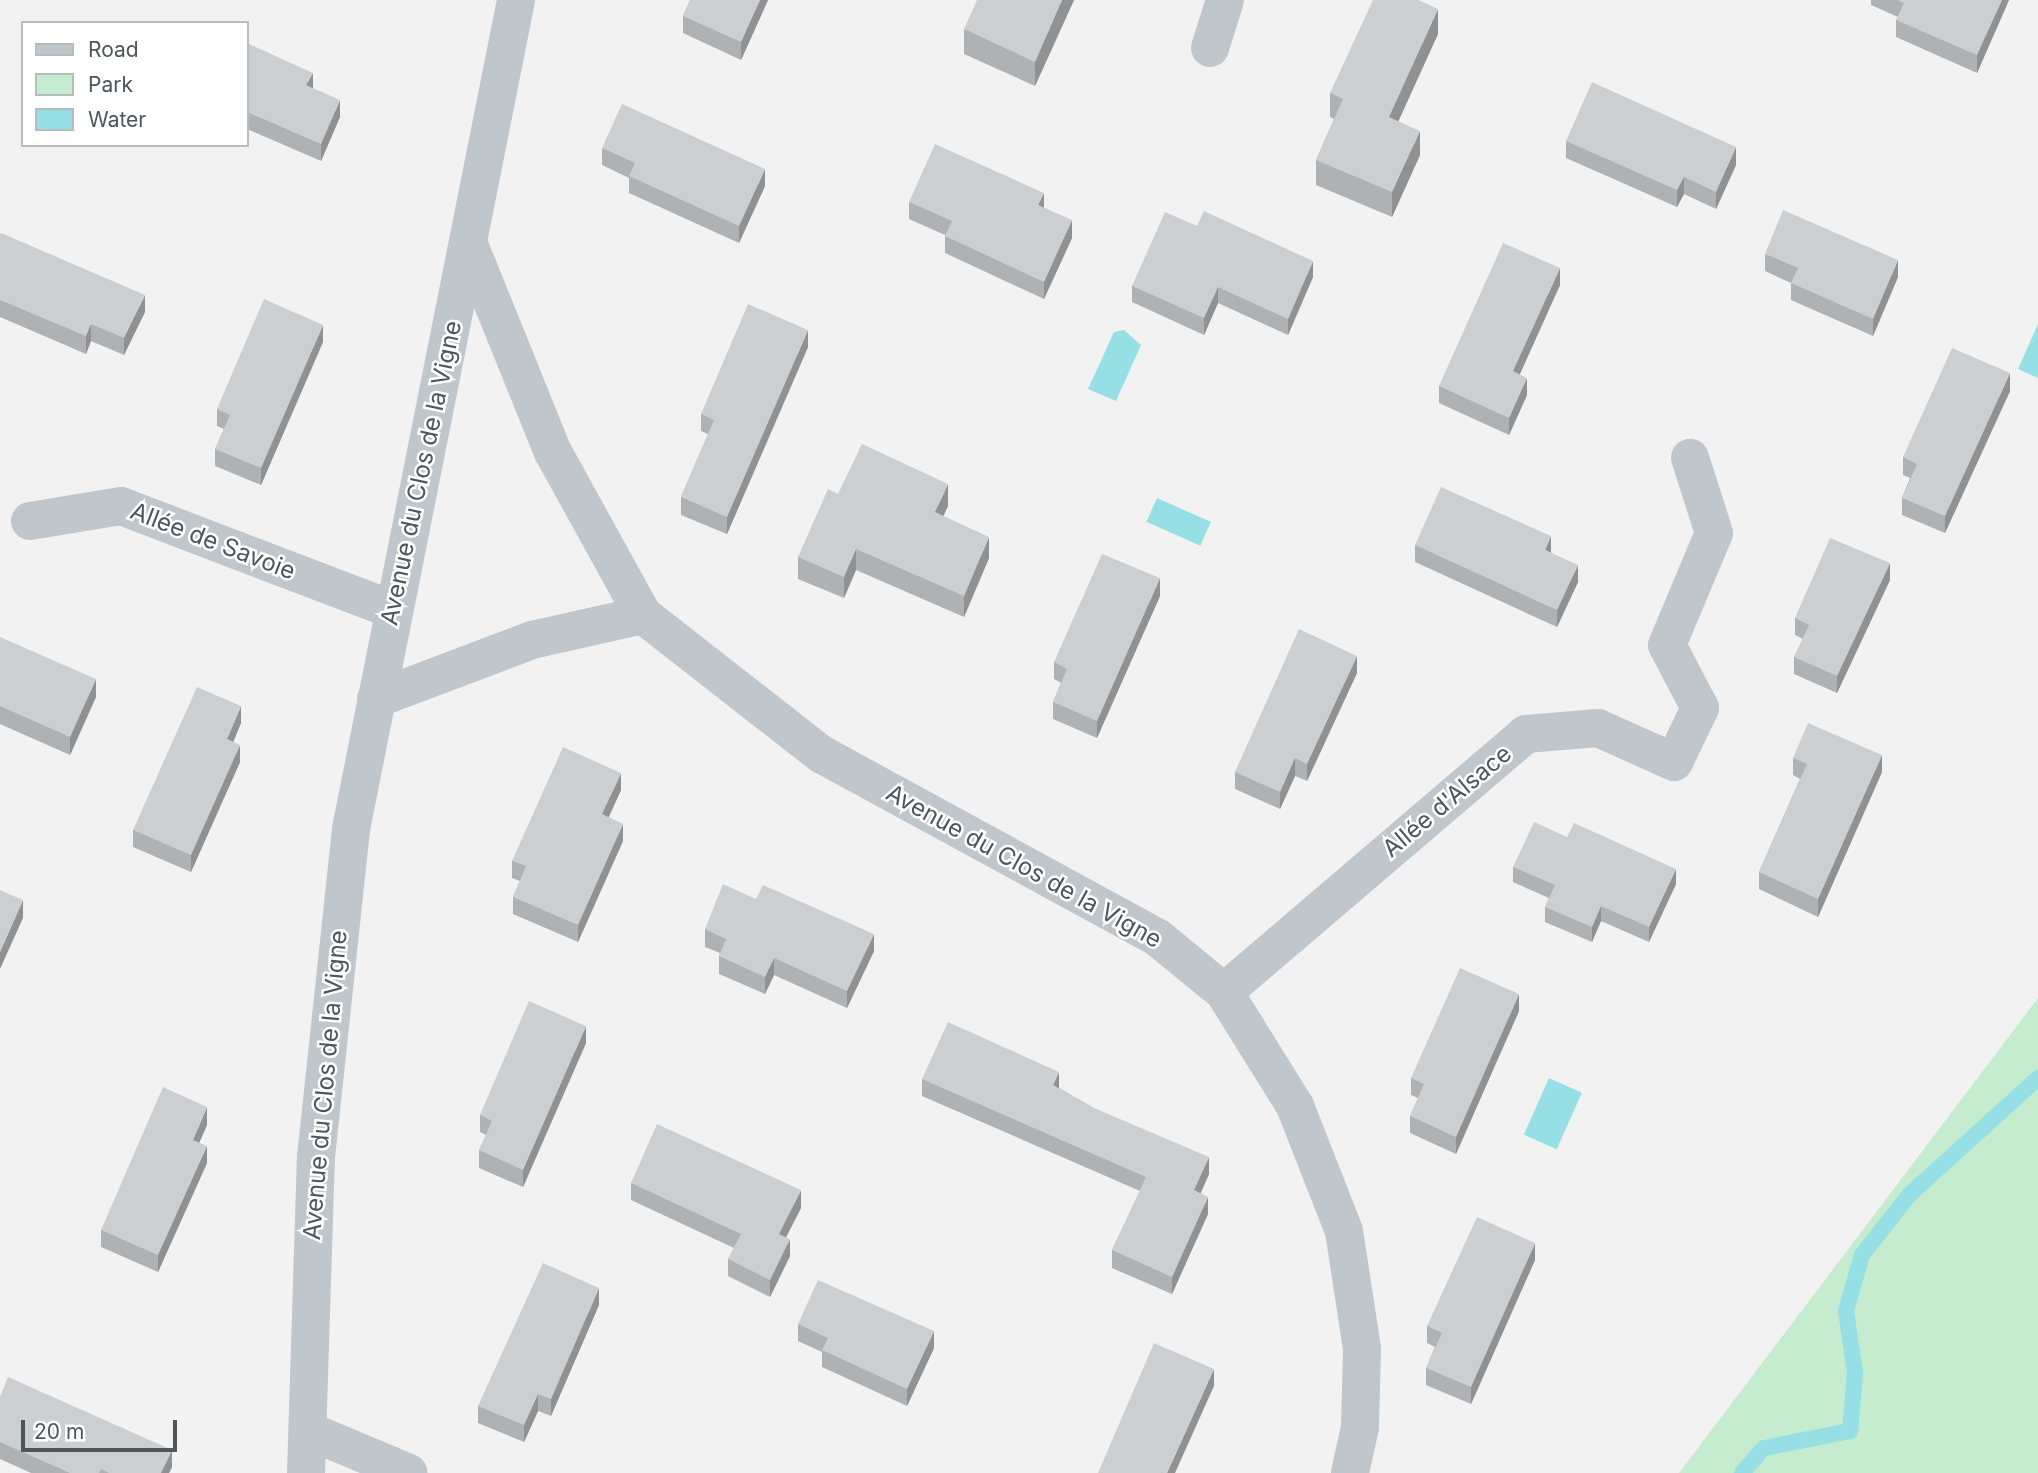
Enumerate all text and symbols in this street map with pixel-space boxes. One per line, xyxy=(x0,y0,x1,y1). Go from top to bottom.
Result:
legend xyxy=(21,21,248,147)
text: Road xyxy=(88,37,139,62)
text: Park xyxy=(88,72,133,97)
text: Water xyxy=(88,107,146,132)
street label: Avenue du Clos de la Vigne xyxy=(375,318,467,628)
street label: Allée de Savoie xyxy=(127,496,299,586)
street label: Allée d'Alsace xyxy=(1377,739,1517,863)
street label: Avenue du Clos de la Vigne xyxy=(881,778,1167,954)
street label: Avenue du Clos de la Vigne xyxy=(297,929,353,1241)
scale bar xyxy=(24,1406,180,1450)
text: 20 m xyxy=(34,1419,84,1444)

